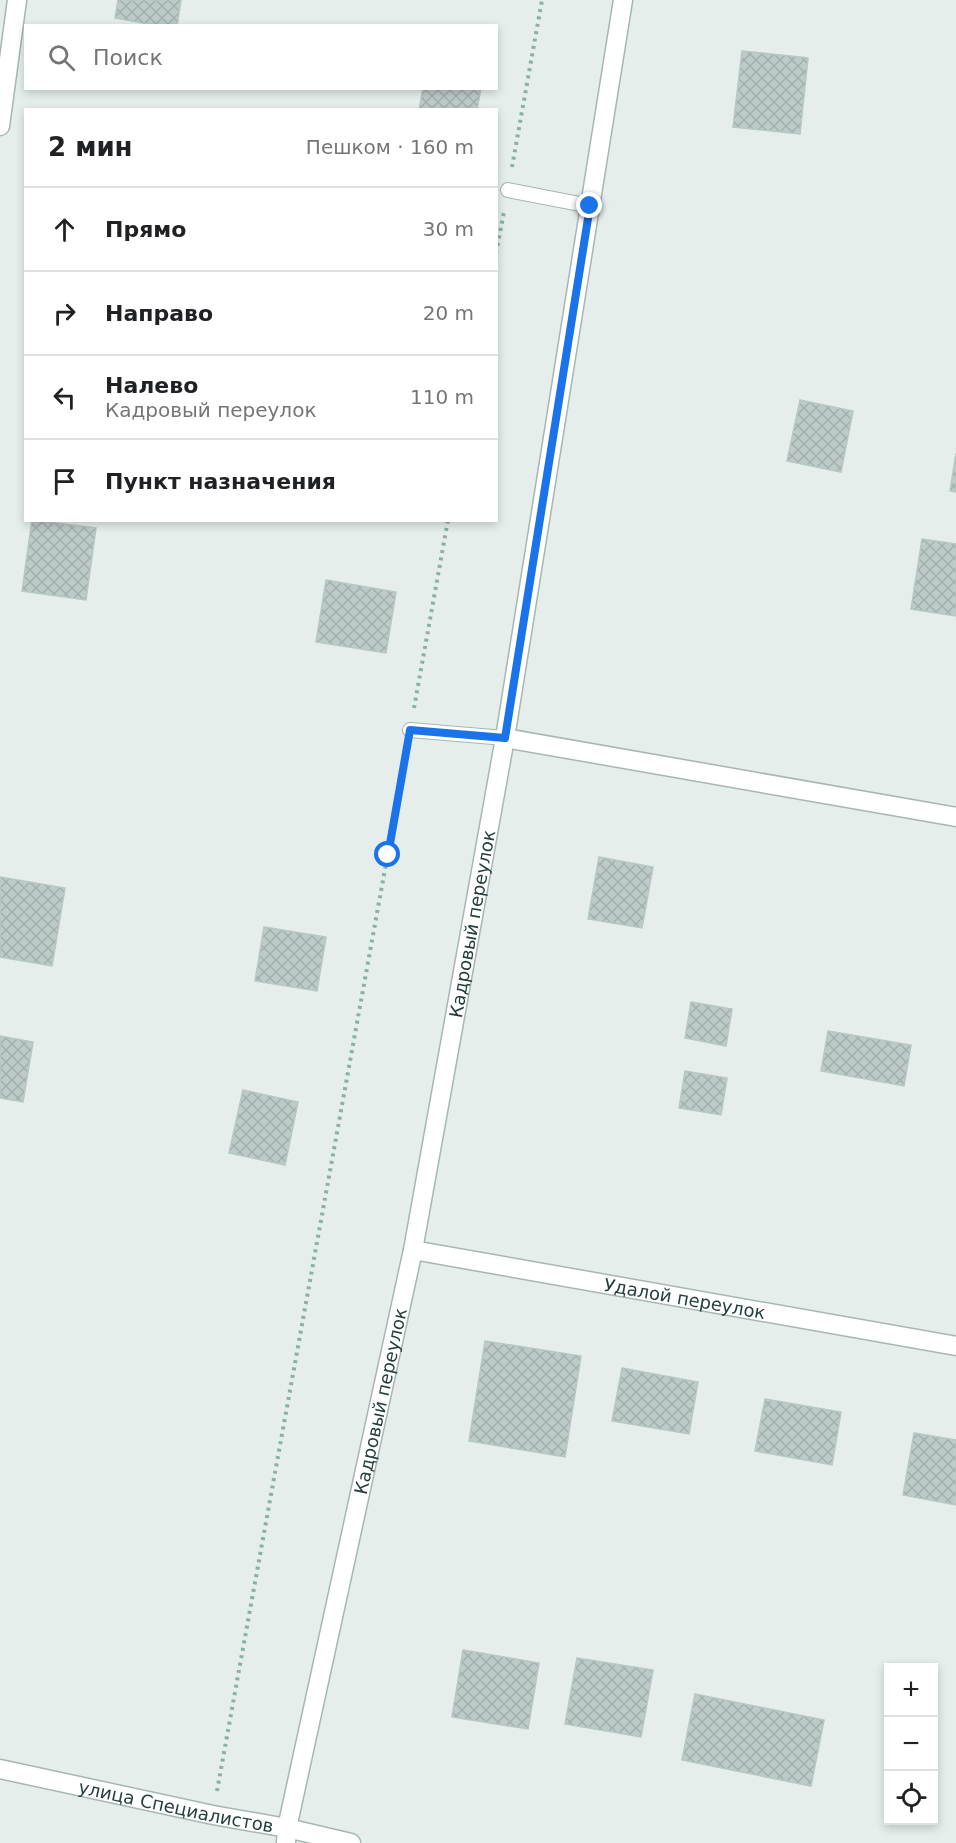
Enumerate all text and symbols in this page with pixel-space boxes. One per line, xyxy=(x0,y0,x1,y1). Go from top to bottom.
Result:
search box xyxy=(24,24,498,90)
icon: search xyxy=(45,41,78,74)
text: Поиск xyxy=(93,45,163,70)
text: 2 мин xyxy=(48,132,133,162)
text: Пешком · 160 m xyxy=(306,135,474,159)
route end xyxy=(576,192,602,218)
icon: ahead xyxy=(48,213,81,246)
text: Прямо xyxy=(105,217,186,242)
text: 30 m xyxy=(423,217,474,241)
icon: right xyxy=(48,297,81,330)
text: Направо xyxy=(105,301,213,326)
text: 20 m xyxy=(423,301,474,325)
text: Налево xyxy=(105,373,198,398)
icon: left xyxy=(48,381,81,414)
text: 110 m xyxy=(410,385,474,409)
text: Кадровый переулок xyxy=(105,398,316,422)
icon: arrive xyxy=(48,465,81,498)
text: Пункт назначения xyxy=(105,469,336,494)
street label: Кадровый переулок xyxy=(444,828,499,1019)
route start xyxy=(374,841,400,867)
street label: Удалой переулок xyxy=(602,1273,767,1323)
street label: Кадровый переулок xyxy=(350,1306,411,1496)
map controls xyxy=(884,1663,938,1825)
button: + xyxy=(884,1663,938,1717)
button: − xyxy=(884,1717,938,1771)
button: locate xyxy=(884,1771,938,1825)
street label: улица Специалистов xyxy=(77,1776,275,1836)

